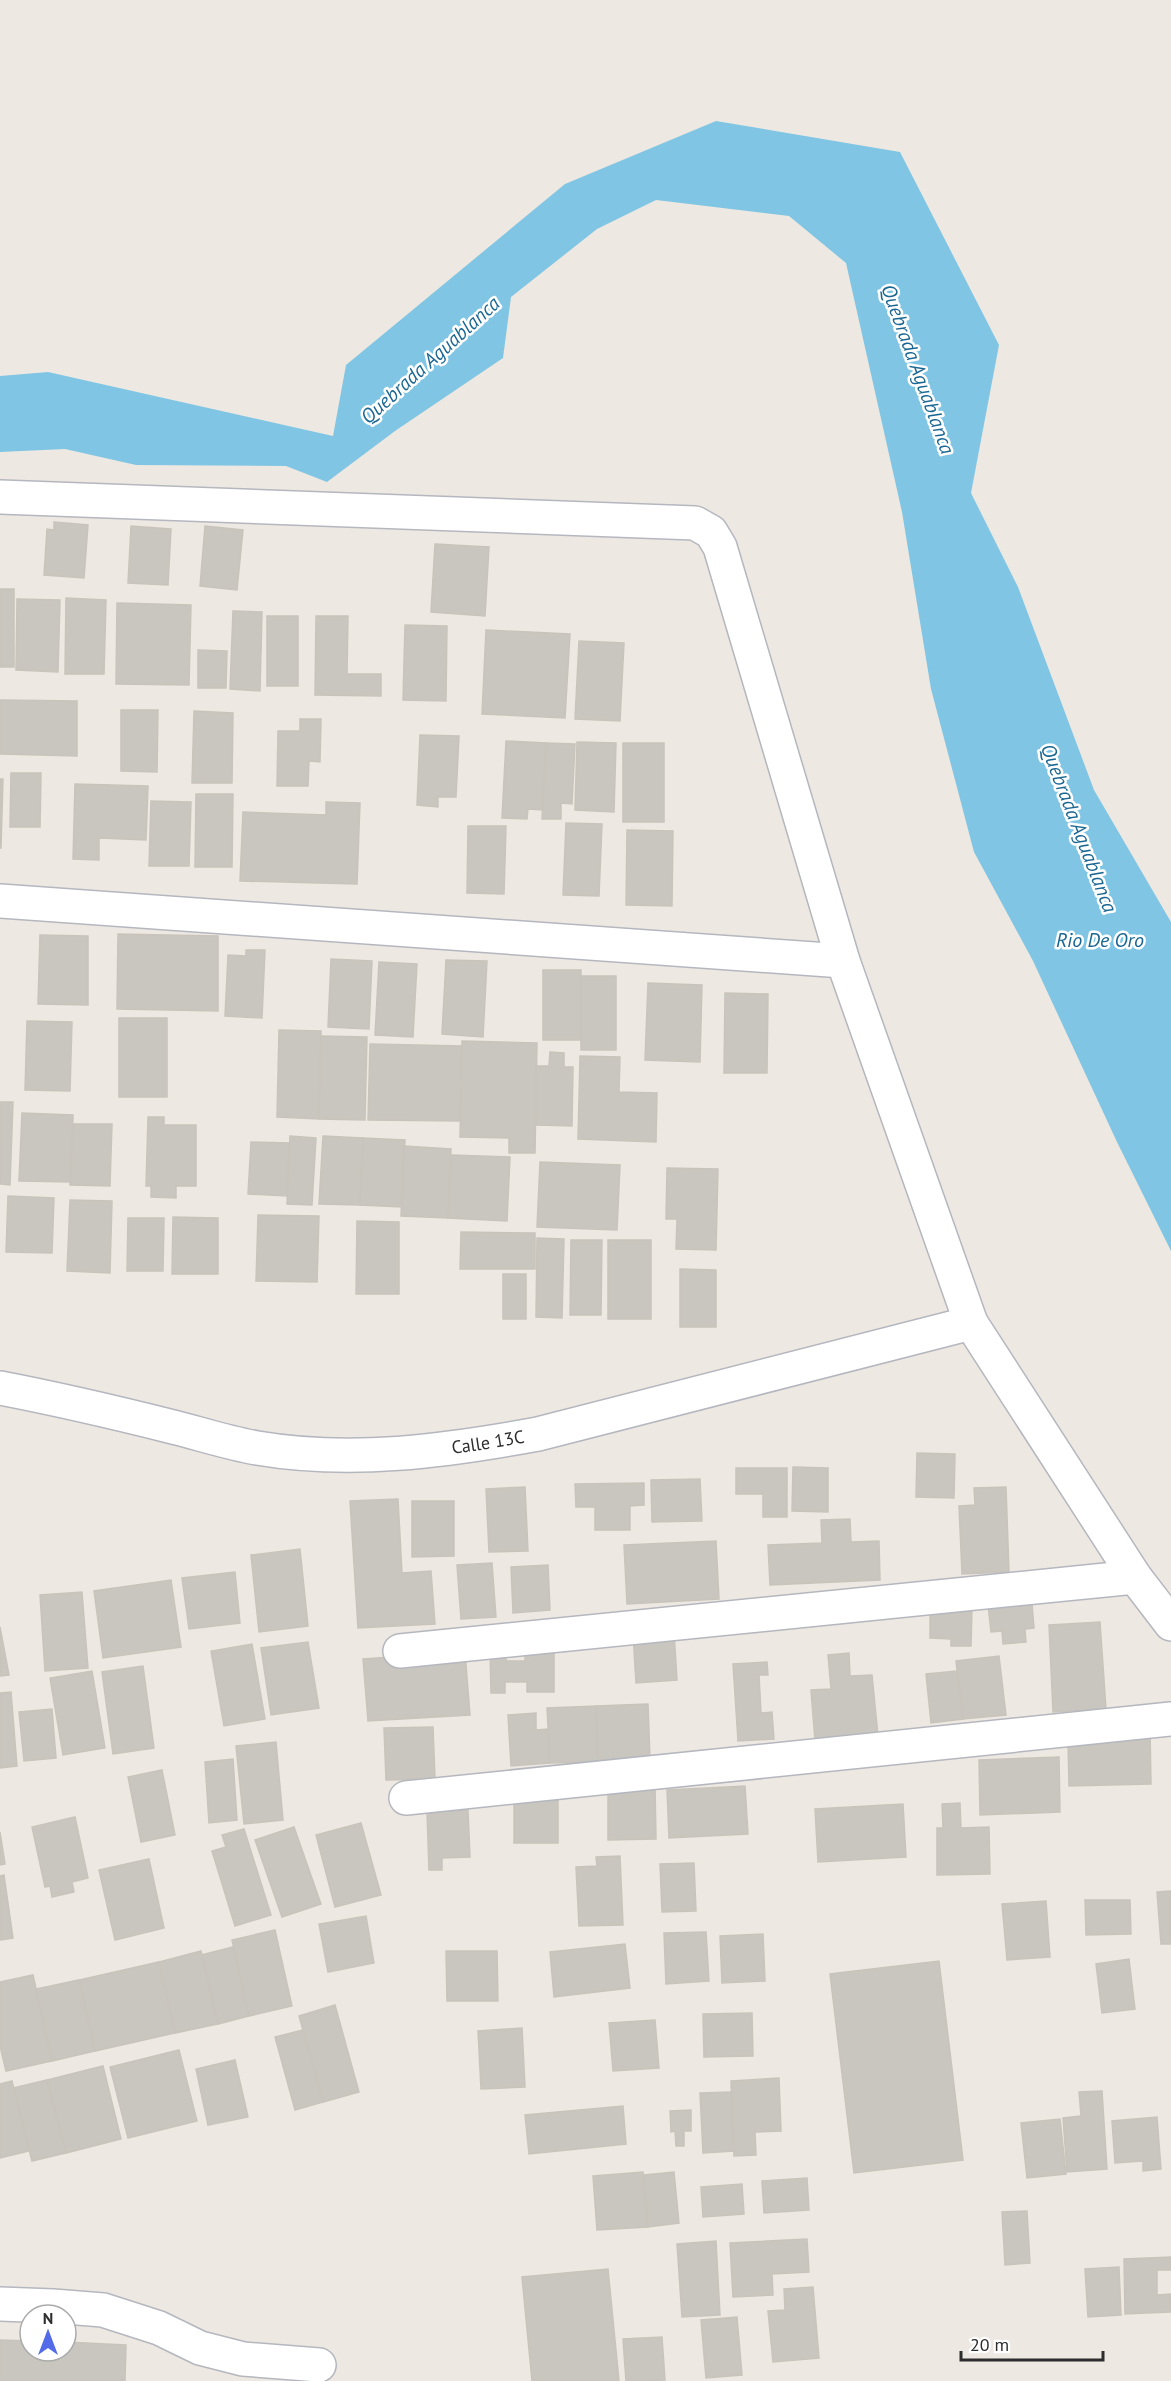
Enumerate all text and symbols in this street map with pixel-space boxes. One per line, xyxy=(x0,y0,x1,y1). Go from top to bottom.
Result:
water label: Quebrada Aguablanca xyxy=(875,281,961,458)
water label: Quebrada Aguablanca xyxy=(355,290,505,429)
water label: Quebrada Aguablanca xyxy=(1035,740,1123,916)
water label: Rio De Oro xyxy=(1056,927,1144,953)
street label: Calle 13C xyxy=(450,1425,526,1459)
north arrow xyxy=(18,2303,78,2363)
text: N xyxy=(43,2308,53,2328)
scale bar xyxy=(961,2324,1104,2362)
text: 20 m xyxy=(970,2333,1009,2356)

